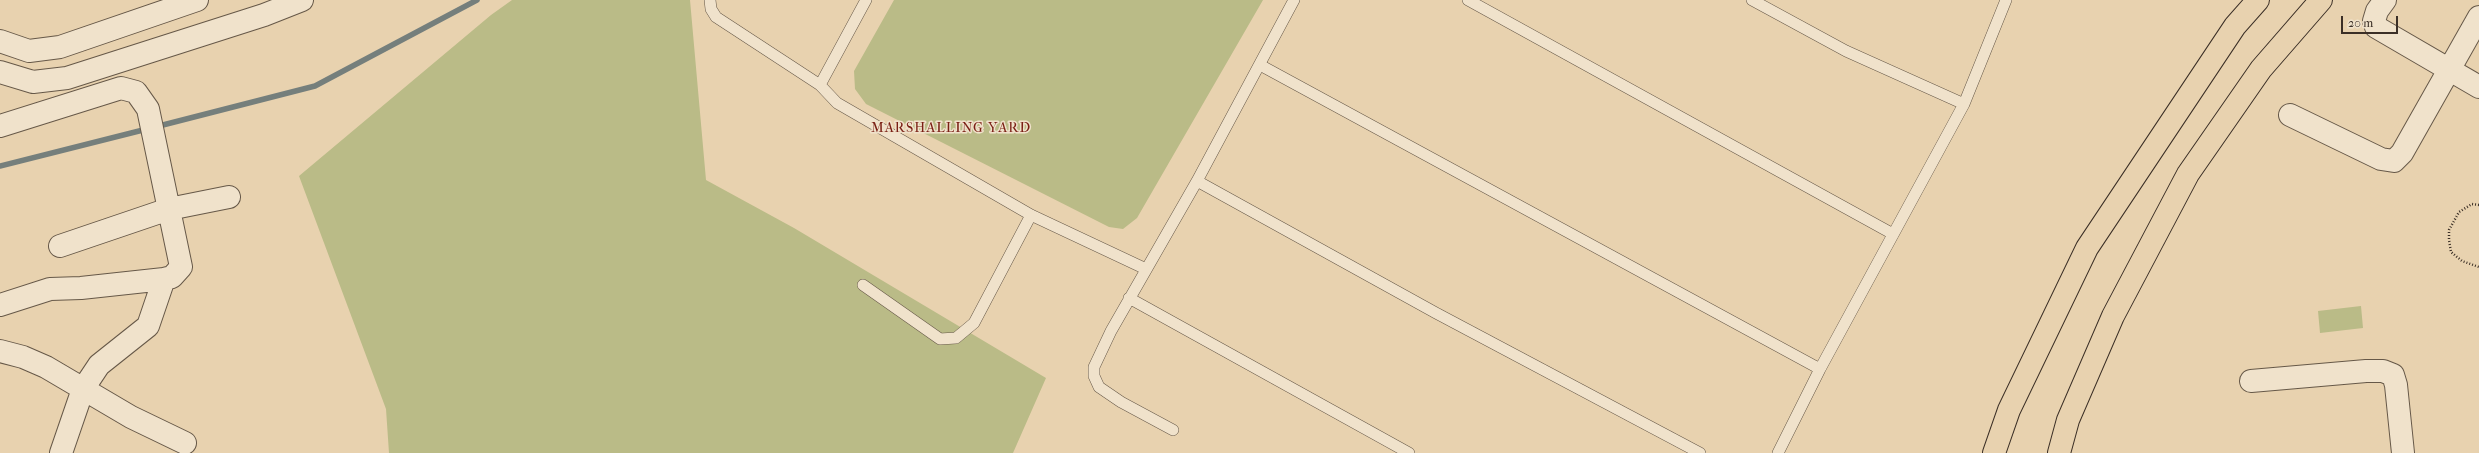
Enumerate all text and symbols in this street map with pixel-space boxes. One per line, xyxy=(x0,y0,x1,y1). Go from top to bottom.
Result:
scale bar xyxy=(2343,8,2400,34)
text: 20 m xyxy=(2348,16,2373,30)
district label: MARSHALLING YARD xyxy=(871,121,1031,137)

